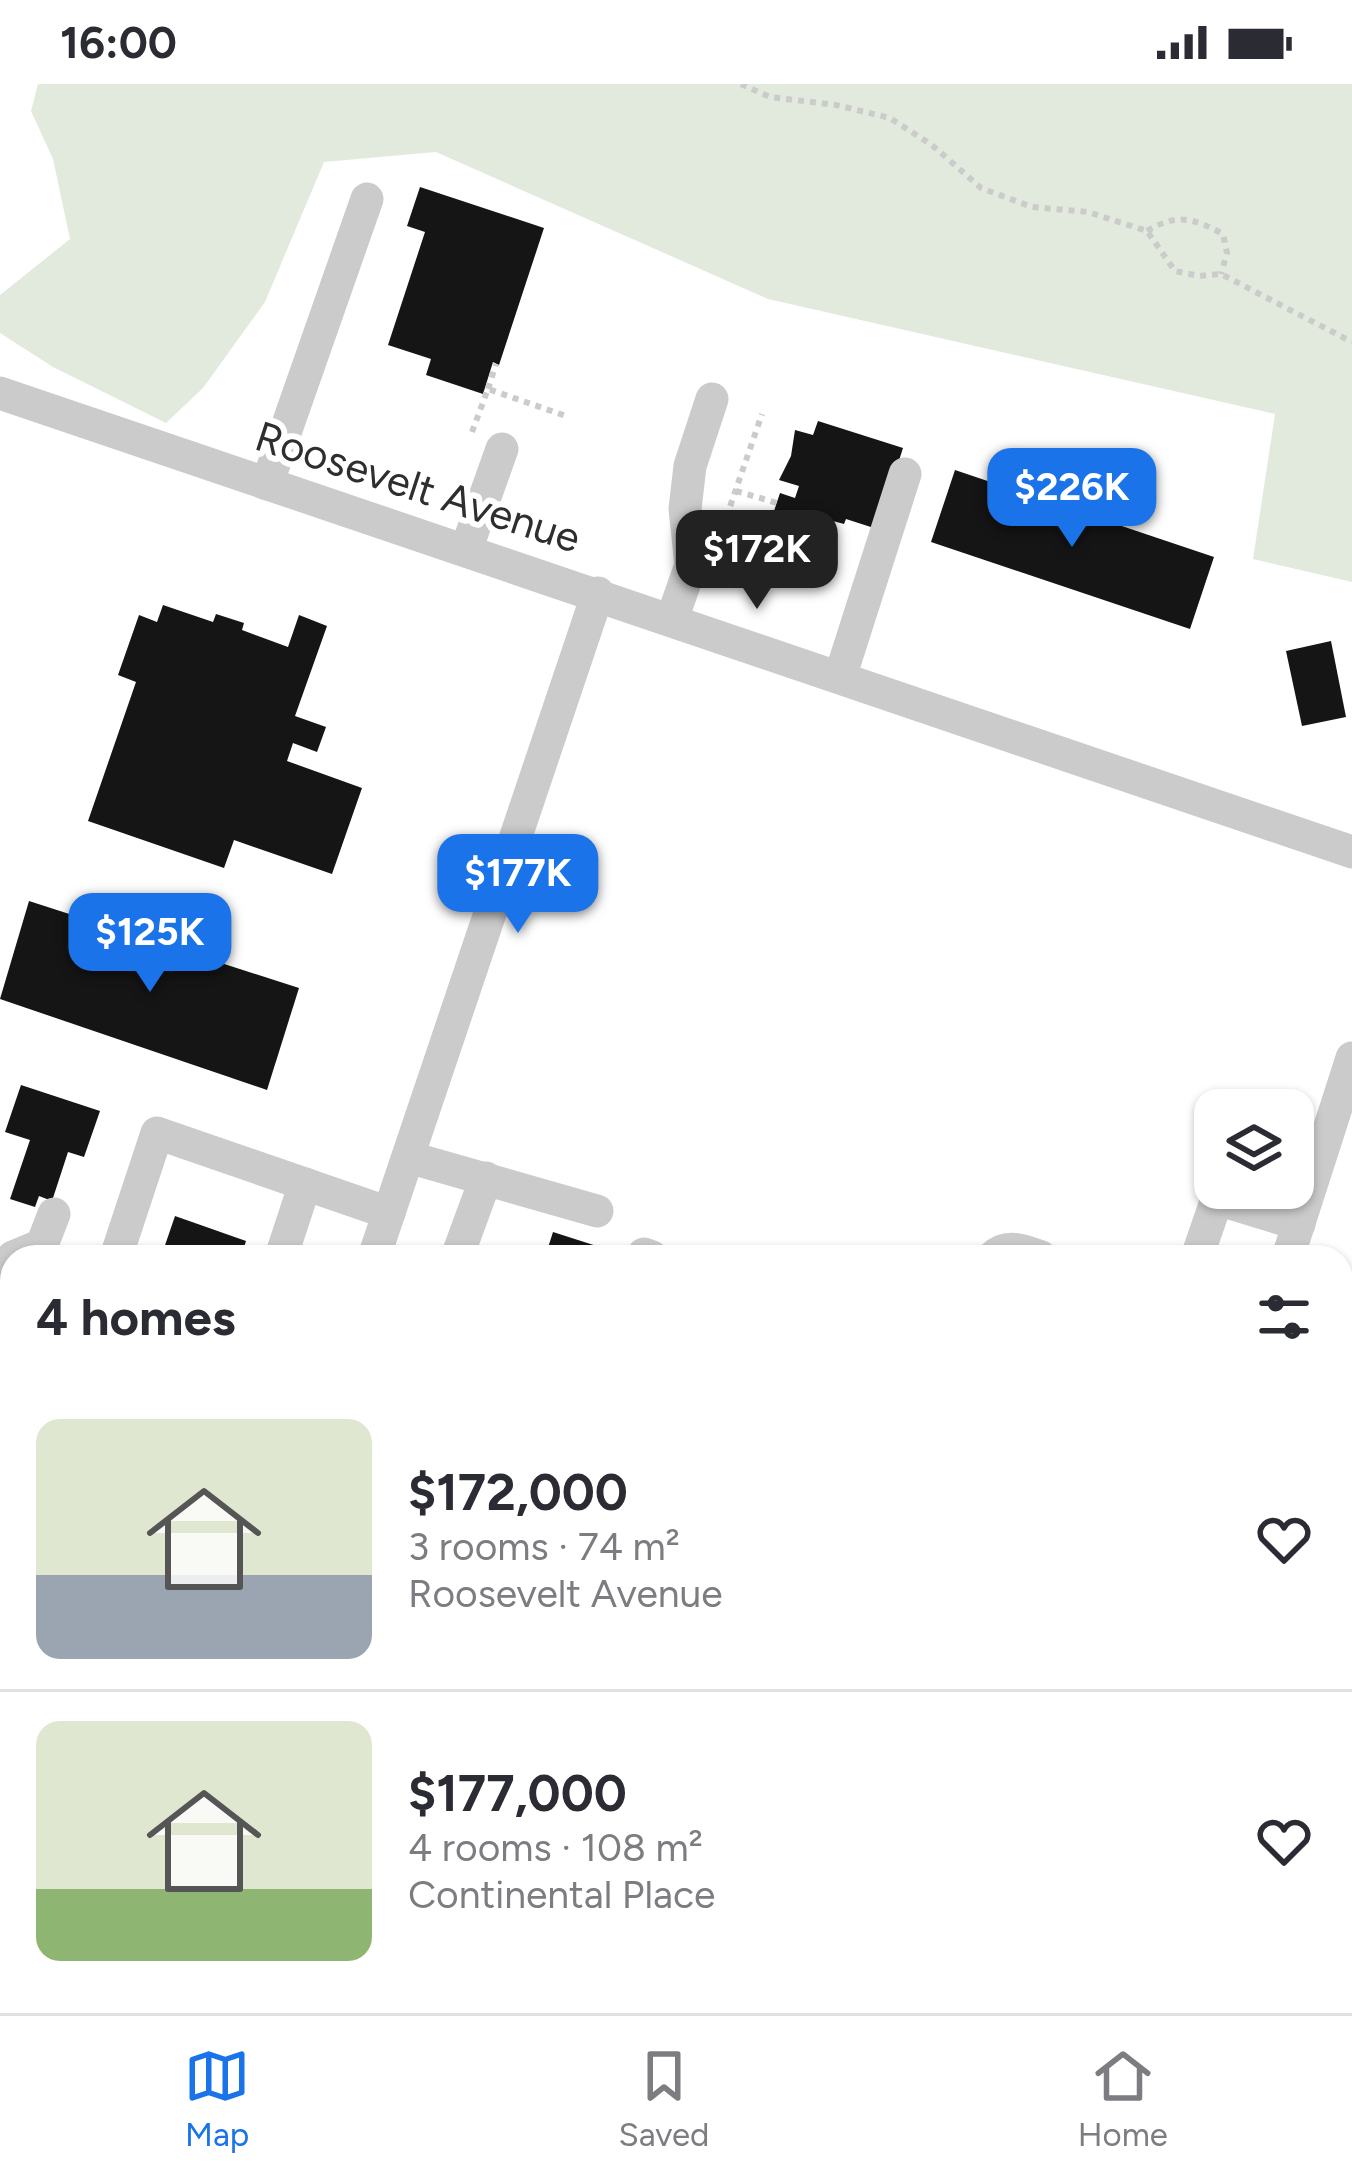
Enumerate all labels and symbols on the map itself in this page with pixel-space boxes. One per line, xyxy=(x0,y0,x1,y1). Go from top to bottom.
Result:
street label: Roosevelt Avenue xyxy=(249,410,587,564)
pin: $226K xyxy=(988,448,1156,550)
pin: $172K xyxy=(673,510,841,612)
pin: $177K xyxy=(434,834,602,936)
pin: $125K xyxy=(66,893,234,995)

